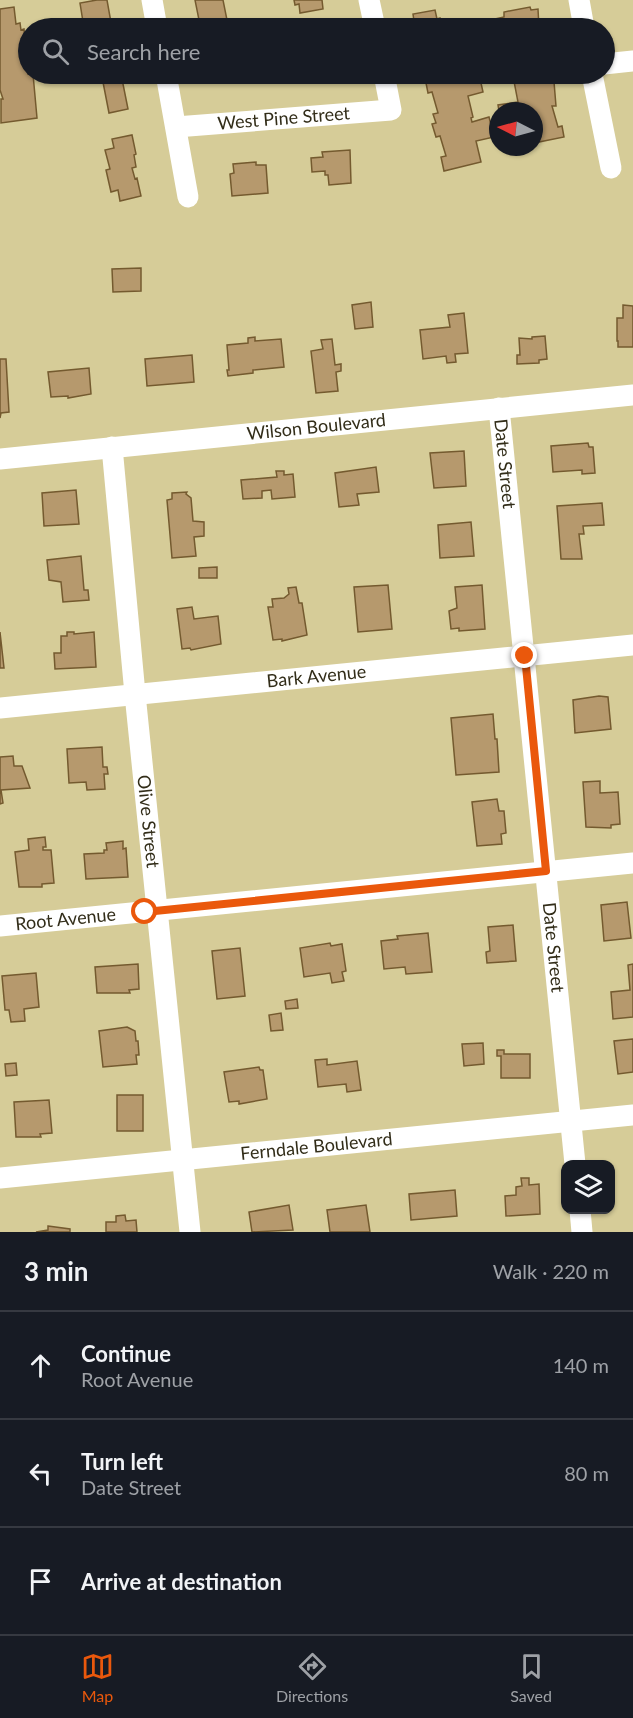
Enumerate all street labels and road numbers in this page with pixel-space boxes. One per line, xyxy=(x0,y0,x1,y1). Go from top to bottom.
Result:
street label: West Pine Street xyxy=(217,101,351,134)
street label: Wilson Boulevard xyxy=(246,408,387,444)
street label: Date Street xyxy=(490,418,521,510)
street label: Bark Avenue xyxy=(266,660,367,691)
street label: Olive Street xyxy=(133,774,165,869)
street label: Date Street xyxy=(539,901,570,994)
street label: Root Avenue xyxy=(14,903,117,934)
street label: Ferndale Boulevard xyxy=(239,1127,393,1164)

